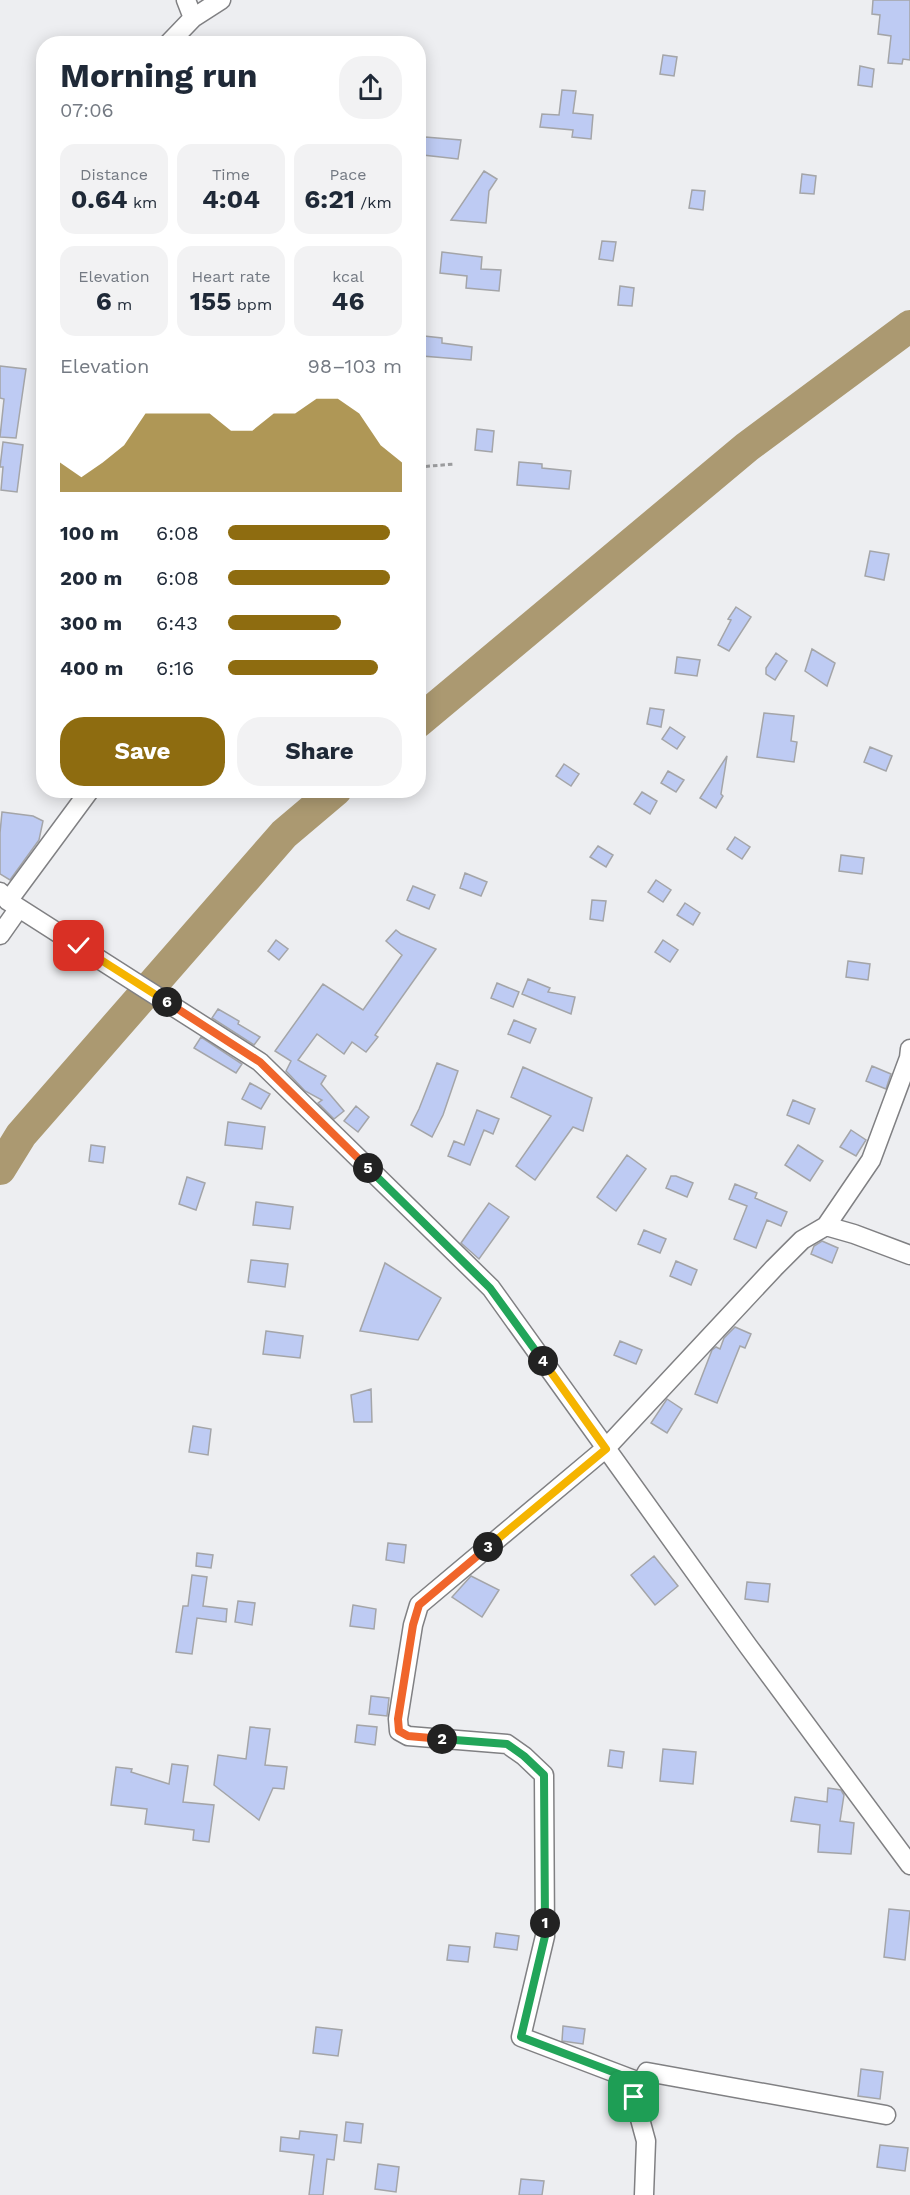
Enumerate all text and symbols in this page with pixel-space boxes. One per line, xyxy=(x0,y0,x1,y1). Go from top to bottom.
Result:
text: Morning run xyxy=(60,56,257,95)
button: share xyxy=(339,56,402,119)
text: 07:06 xyxy=(60,98,114,122)
text: Distance xyxy=(80,165,148,184)
text: Time xyxy=(212,165,250,184)
text: Pace xyxy=(329,165,367,184)
text: 0.64 xyxy=(71,184,127,214)
text: 4:04 xyxy=(202,184,260,214)
text: 6:21 xyxy=(304,184,355,214)
text: km xyxy=(127,193,157,212)
text: /km xyxy=(355,193,392,212)
text: Elevation xyxy=(78,267,150,286)
text: Heart rate xyxy=(191,267,271,286)
text: kcal xyxy=(332,267,364,286)
text: 6 xyxy=(96,286,112,316)
text: 155 xyxy=(190,286,231,316)
text: 46 xyxy=(332,286,364,316)
text: m xyxy=(112,295,132,314)
text: bpm xyxy=(231,295,272,314)
text: Elevation xyxy=(60,354,149,378)
text: 98–103 m xyxy=(308,354,402,378)
text: 100 m xyxy=(60,521,119,545)
text: 6:08 xyxy=(156,521,199,545)
text: 200 m xyxy=(60,566,122,590)
text: 6:08 xyxy=(156,566,199,590)
text: 300 m xyxy=(60,611,122,635)
text: 6:43 xyxy=(156,611,198,635)
text: 400 m xyxy=(60,656,123,680)
text: 6:16 xyxy=(156,656,194,680)
button: Save xyxy=(60,717,225,786)
button: Share xyxy=(237,717,402,786)
pin xyxy=(53,920,104,971)
icon: check xyxy=(62,929,95,962)
pin: 6 xyxy=(152,987,182,1017)
text: 6 xyxy=(162,992,172,1011)
pin: 5 xyxy=(353,1153,383,1183)
text: 5 xyxy=(363,1158,373,1177)
pin: 4 xyxy=(528,1346,558,1376)
text: 4 xyxy=(538,1351,548,1370)
pin: 3 xyxy=(473,1532,503,1562)
text: 3 xyxy=(483,1537,493,1556)
pin: 2 xyxy=(427,1724,457,1754)
text: 2 xyxy=(437,1729,447,1748)
pin: 1 xyxy=(530,1908,560,1938)
text: 1 xyxy=(542,1913,548,1932)
pin xyxy=(608,2071,659,2122)
icon: arrive xyxy=(617,2080,650,2113)

